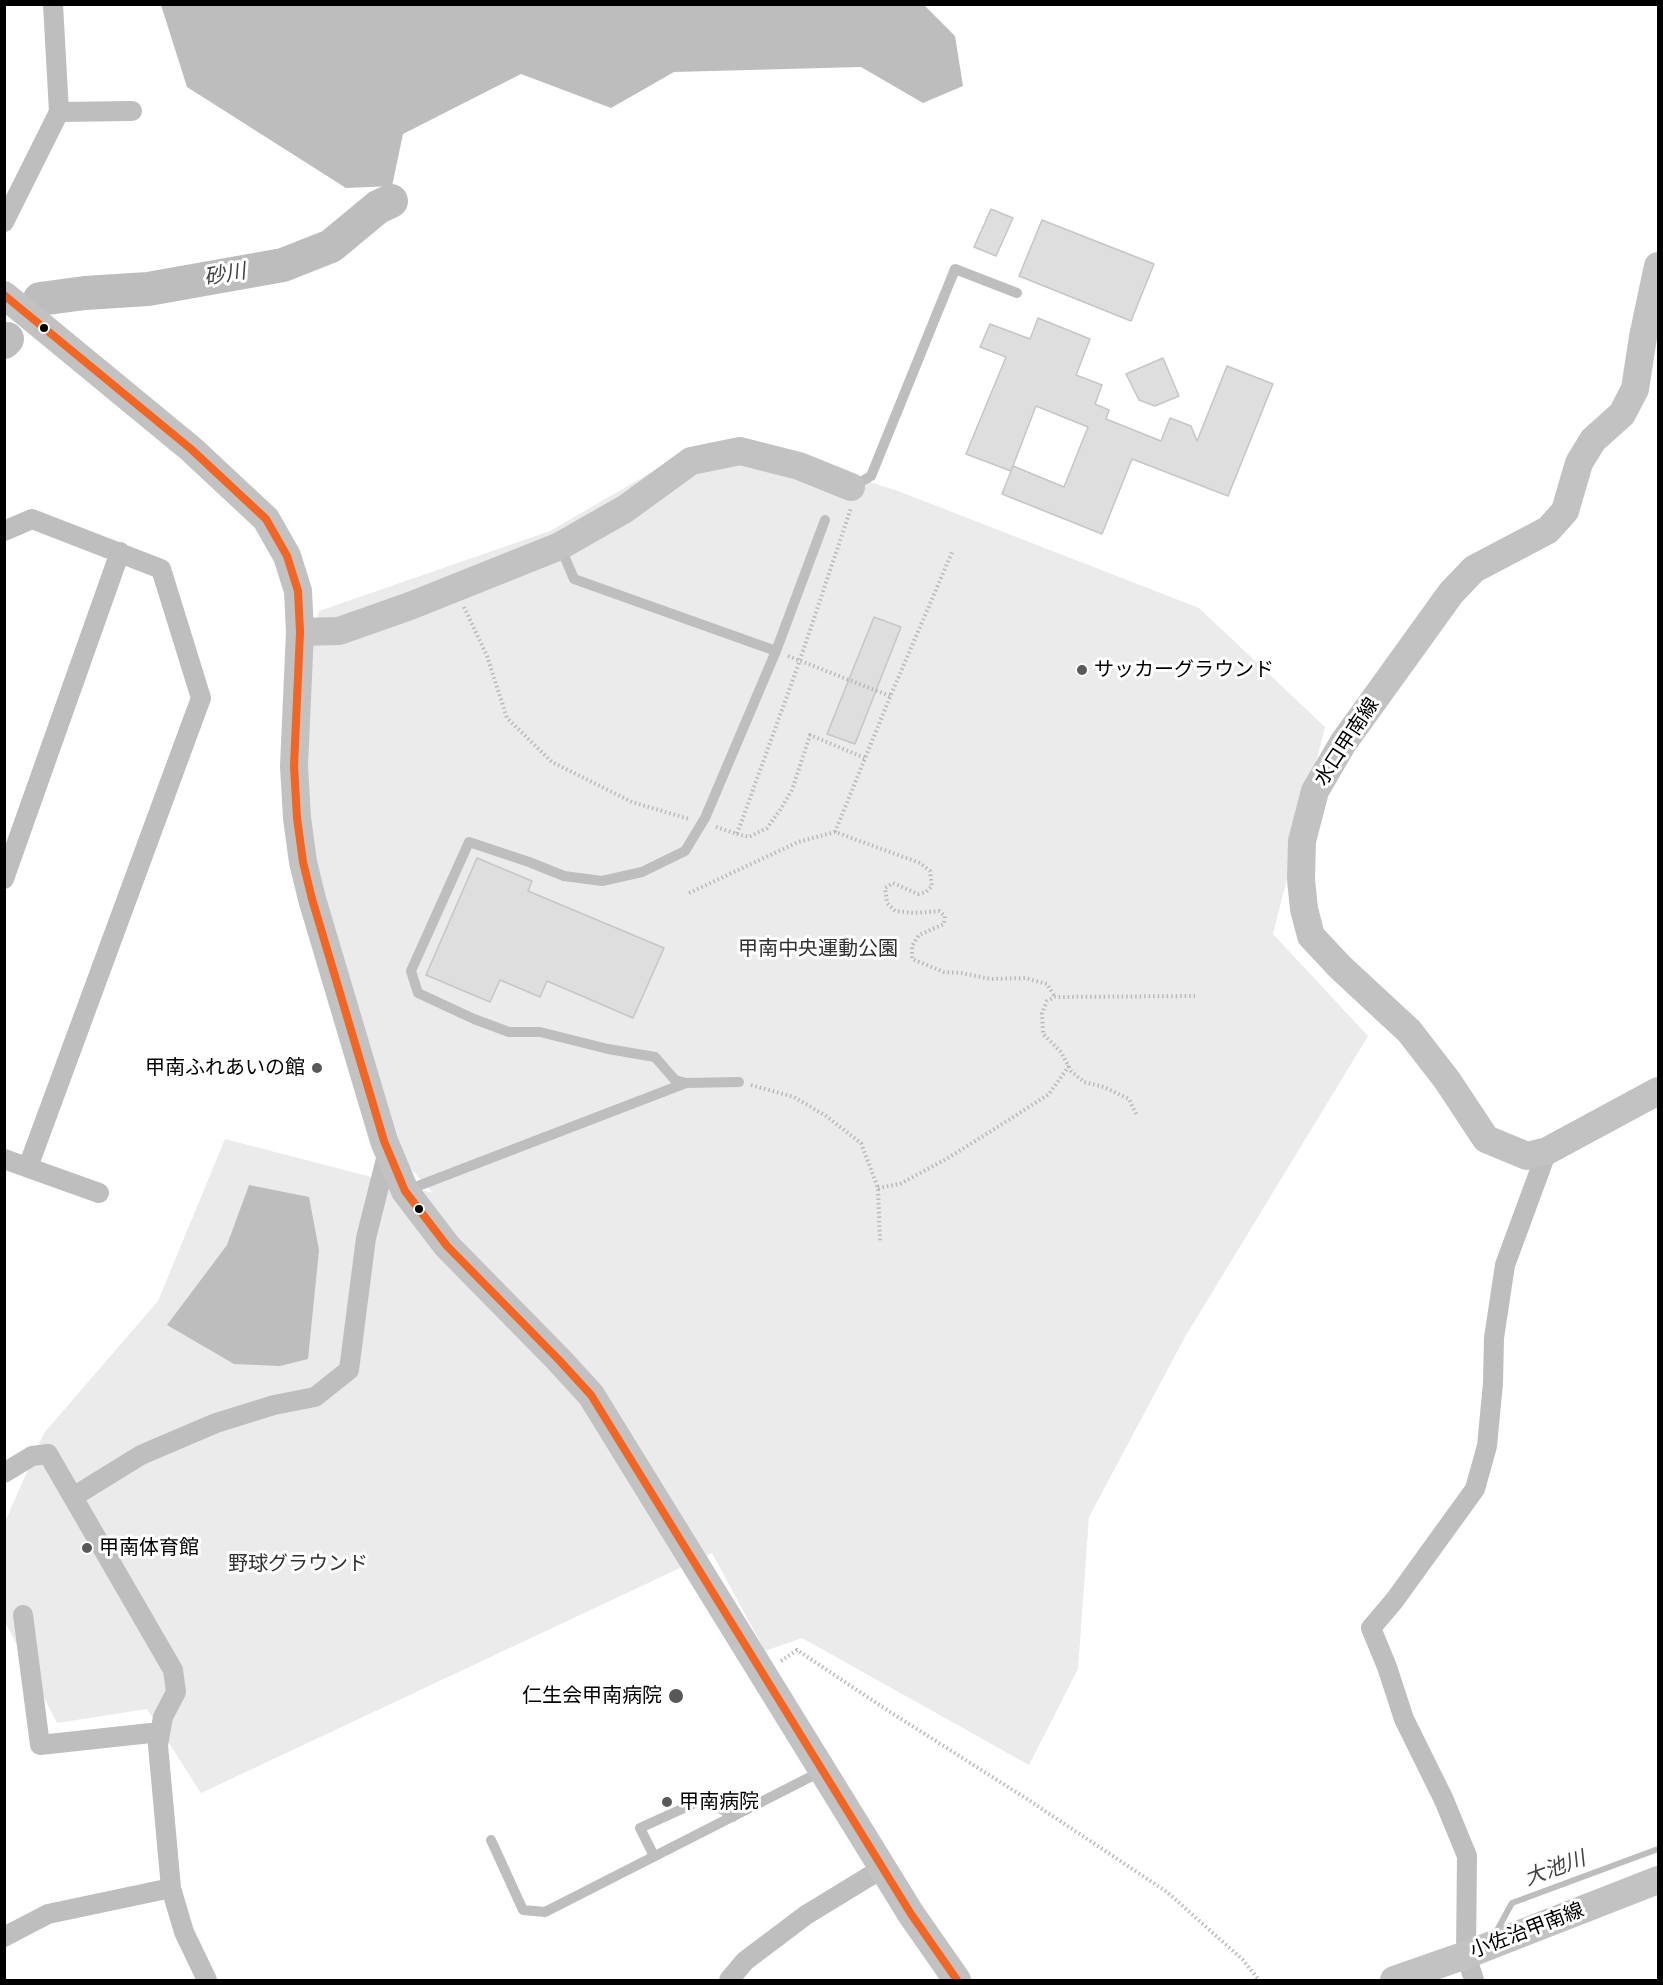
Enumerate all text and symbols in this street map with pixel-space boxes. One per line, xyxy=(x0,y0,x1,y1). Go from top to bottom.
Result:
water label: 砂川 xyxy=(202,259,248,291)
unlabelled marker xyxy=(38,322,50,334)
place label: サッカーグラウンド xyxy=(1094,658,1274,682)
marker: サッカーグラウンド xyxy=(1075,663,1089,677)
street label: 水口甲南線 xyxy=(1310,694,1384,790)
park label: 甲南中央運動公園 xyxy=(738,937,898,961)
place label: 甲南ふれあいの館 xyxy=(145,1056,305,1080)
marker: 甲南ふれあいの館 xyxy=(310,1061,324,1075)
unlabelled marker xyxy=(413,1203,425,1215)
place label: 甲南体育館 xyxy=(99,1536,199,1560)
marker: 甲南体育館 xyxy=(80,1541,94,1555)
park label: 野球グラウンド xyxy=(228,1552,368,1576)
place label: 仁生会甲南病院 xyxy=(522,1684,662,1708)
marker: 仁生会甲南病院 xyxy=(667,1687,685,1705)
place label: 甲南病院 xyxy=(679,1790,759,1814)
marker: 甲南病院 xyxy=(660,1795,674,1809)
water label: 大池川 xyxy=(1521,1846,1589,1892)
street label: 小佐治甲南線 xyxy=(1467,1898,1587,1964)

